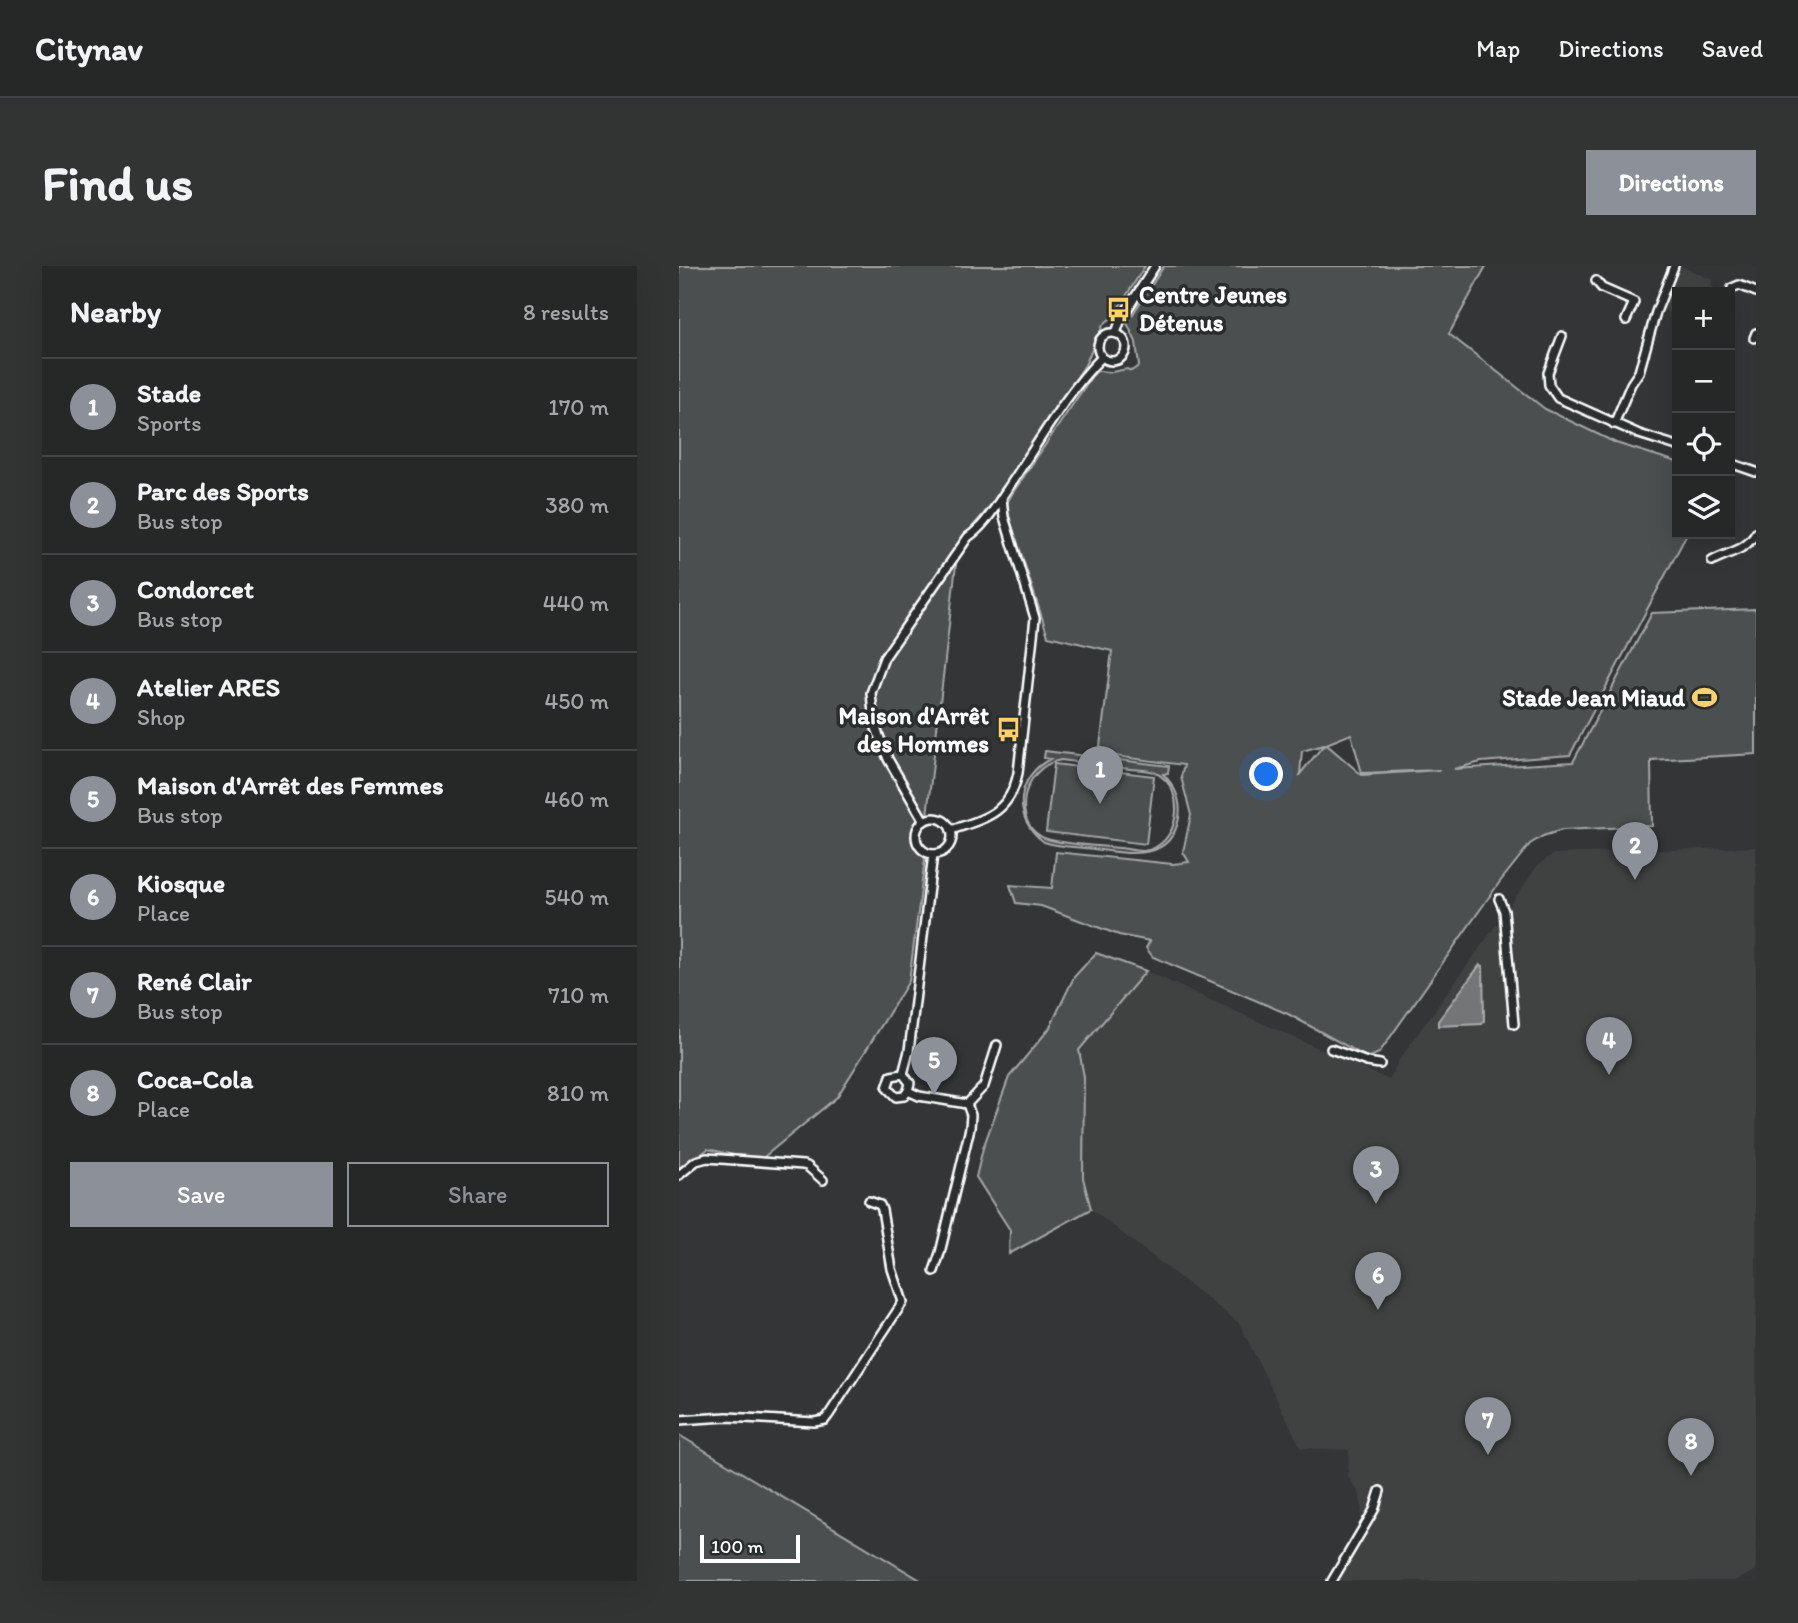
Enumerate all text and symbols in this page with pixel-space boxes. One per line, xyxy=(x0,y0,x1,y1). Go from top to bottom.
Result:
text: Citynav xyxy=(35,29,143,68)
text: Map xyxy=(1476,34,1520,63)
text: Directions xyxy=(1558,34,1664,63)
text: Saved xyxy=(1702,34,1763,63)
button: Directions xyxy=(1586,150,1756,215)
text: Find us xyxy=(42,153,193,212)
place label: Centre Jeunes Détenus xyxy=(1139,280,1287,337)
map controls xyxy=(1672,287,1735,539)
button: + xyxy=(1672,287,1735,350)
text: Nearby xyxy=(70,293,161,330)
bus stop icon: Centre Jeunes Détenus xyxy=(1105,295,1133,323)
text: 8 results xyxy=(523,298,609,326)
button: − xyxy=(1672,350,1735,413)
text: Stade xyxy=(137,377,201,409)
text: 1 xyxy=(88,393,98,421)
text: 170 m xyxy=(548,393,609,421)
text: Sports xyxy=(137,409,201,437)
button: locate xyxy=(1672,413,1735,476)
text: Parc des Sports xyxy=(137,475,309,507)
button: layers xyxy=(1672,476,1735,539)
text: 2 xyxy=(87,491,99,519)
text: 380 m xyxy=(545,491,609,519)
text: Bus stop xyxy=(137,507,223,535)
text: Condorcet xyxy=(137,573,254,605)
text: 3 xyxy=(87,589,99,617)
text: 440 m xyxy=(543,589,609,617)
text: Bus stop xyxy=(137,605,223,633)
text: Atelier ARES xyxy=(137,671,280,703)
place label: Stade Jean Miaud xyxy=(1502,683,1686,712)
sports icon: Stade Jean Miaud xyxy=(1691,684,1719,712)
text: 4 xyxy=(86,687,100,715)
text: 450 m xyxy=(544,687,609,715)
place label: Maison d'Arrêt des Hommes xyxy=(838,701,989,758)
text: Shop xyxy=(137,703,185,731)
bus stop icon: Maison d'Arrêt des Hommes xyxy=(995,716,1023,744)
pin: 1 xyxy=(1077,746,1123,804)
your location xyxy=(1249,757,1283,791)
text: Maison d'Arrêt des Femmes xyxy=(137,769,444,801)
text: 5 xyxy=(87,785,99,813)
text: 460 m xyxy=(544,785,609,813)
text: Bus stop xyxy=(137,801,223,829)
pin: 2 xyxy=(1612,822,1658,880)
text: Kiosque xyxy=(137,867,225,899)
text: 6 xyxy=(87,883,99,911)
text: 540 m xyxy=(544,883,609,911)
text: Place xyxy=(137,899,190,927)
text: René Clair xyxy=(137,965,252,997)
text: 7 xyxy=(87,981,99,1009)
text: 710 m xyxy=(548,981,609,1009)
text: Bus stop xyxy=(137,997,223,1025)
pin: 4 xyxy=(1586,1017,1632,1075)
pin: 5 xyxy=(911,1037,957,1095)
text: Coca-Cola xyxy=(137,1063,253,1095)
text: 8 xyxy=(87,1079,99,1107)
text: 810 m xyxy=(547,1079,609,1107)
text: Place xyxy=(137,1095,190,1123)
pin: 3 xyxy=(1353,1146,1399,1204)
button: Save xyxy=(70,1162,333,1227)
button: Share xyxy=(347,1162,609,1227)
pin: 6 xyxy=(1355,1252,1401,1310)
pin: 7 xyxy=(1465,1397,1511,1455)
pin: 8 xyxy=(1668,1418,1714,1476)
scale bar xyxy=(700,1532,800,1564)
text: 100 m xyxy=(711,1535,763,1558)

